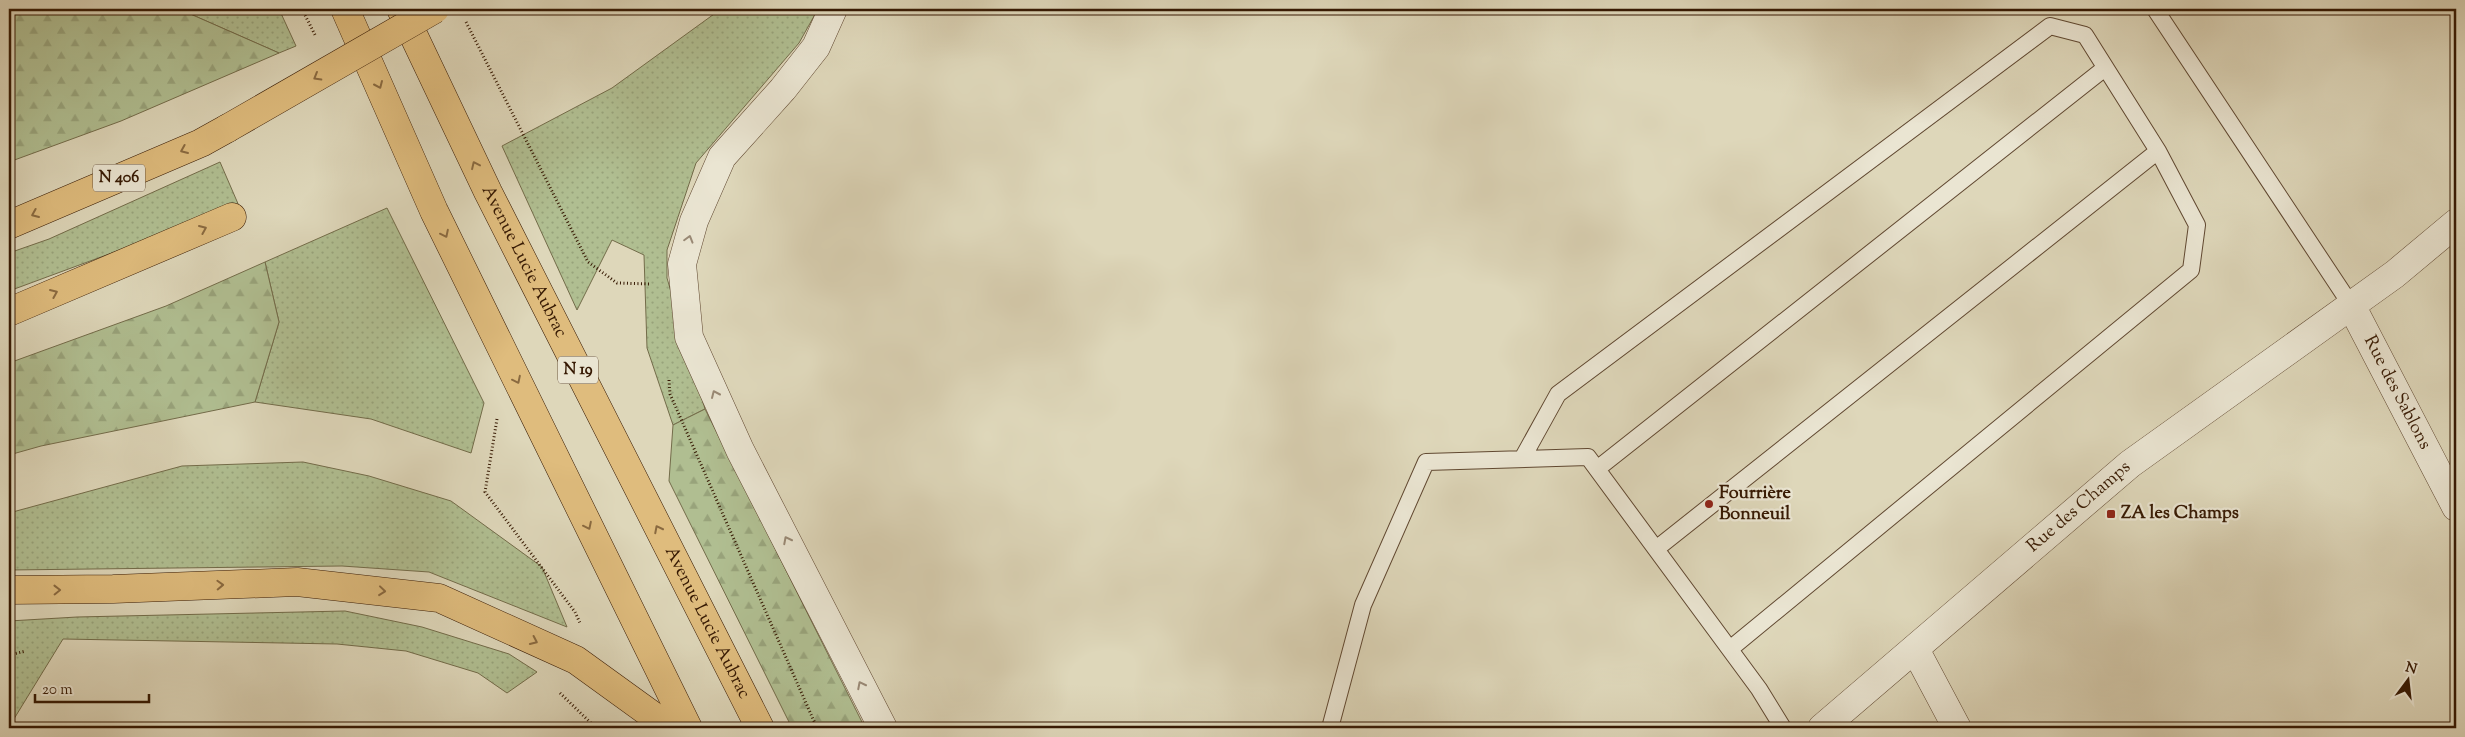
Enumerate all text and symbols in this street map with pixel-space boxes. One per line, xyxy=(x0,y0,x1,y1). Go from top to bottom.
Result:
one-way arrow xyxy=(313,70,322,80)
one-way arrow xyxy=(372,80,383,89)
one-way arrow xyxy=(180,144,189,154)
one-way arrow xyxy=(471,161,481,170)
road number: N 406 xyxy=(93,164,145,192)
street label: Avenue Lucie Aubrac xyxy=(474,181,573,343)
one-way arrow xyxy=(31,207,40,218)
one-way arrow xyxy=(198,224,207,235)
one-way arrow xyxy=(439,229,449,238)
one-way arrow xyxy=(683,234,694,243)
one-way arrow xyxy=(49,288,58,299)
street label: Rue des Sablons xyxy=(2356,331,2437,454)
road number: N 19 xyxy=(558,356,598,384)
one-way arrow xyxy=(510,375,521,384)
one-way arrow xyxy=(712,391,722,400)
street label: Rue des Champs xyxy=(2022,455,2137,559)
place label: Fourrière Bonneuil xyxy=(1719,481,1792,528)
marker: Fourrière Bonneuil xyxy=(1703,498,1715,510)
place label: ZA les Champs xyxy=(2121,501,2239,527)
marker: ZA les Champs xyxy=(2105,508,2117,520)
one-way arrow xyxy=(582,520,592,529)
one-way arrow xyxy=(654,525,664,534)
one-way arrow xyxy=(783,537,793,546)
street label: Avenue Lucie Aubrac xyxy=(657,542,756,704)
one-way arrow xyxy=(216,579,224,590)
one-way arrow xyxy=(54,585,62,595)
one-way arrow xyxy=(378,585,386,596)
one-way arrow xyxy=(529,635,538,646)
north arrow xyxy=(2382,654,2432,704)
text: N xyxy=(2403,658,2419,680)
scale bar xyxy=(35,672,149,704)
text: 20 m xyxy=(42,680,73,701)
one-way arrow xyxy=(857,681,867,690)

